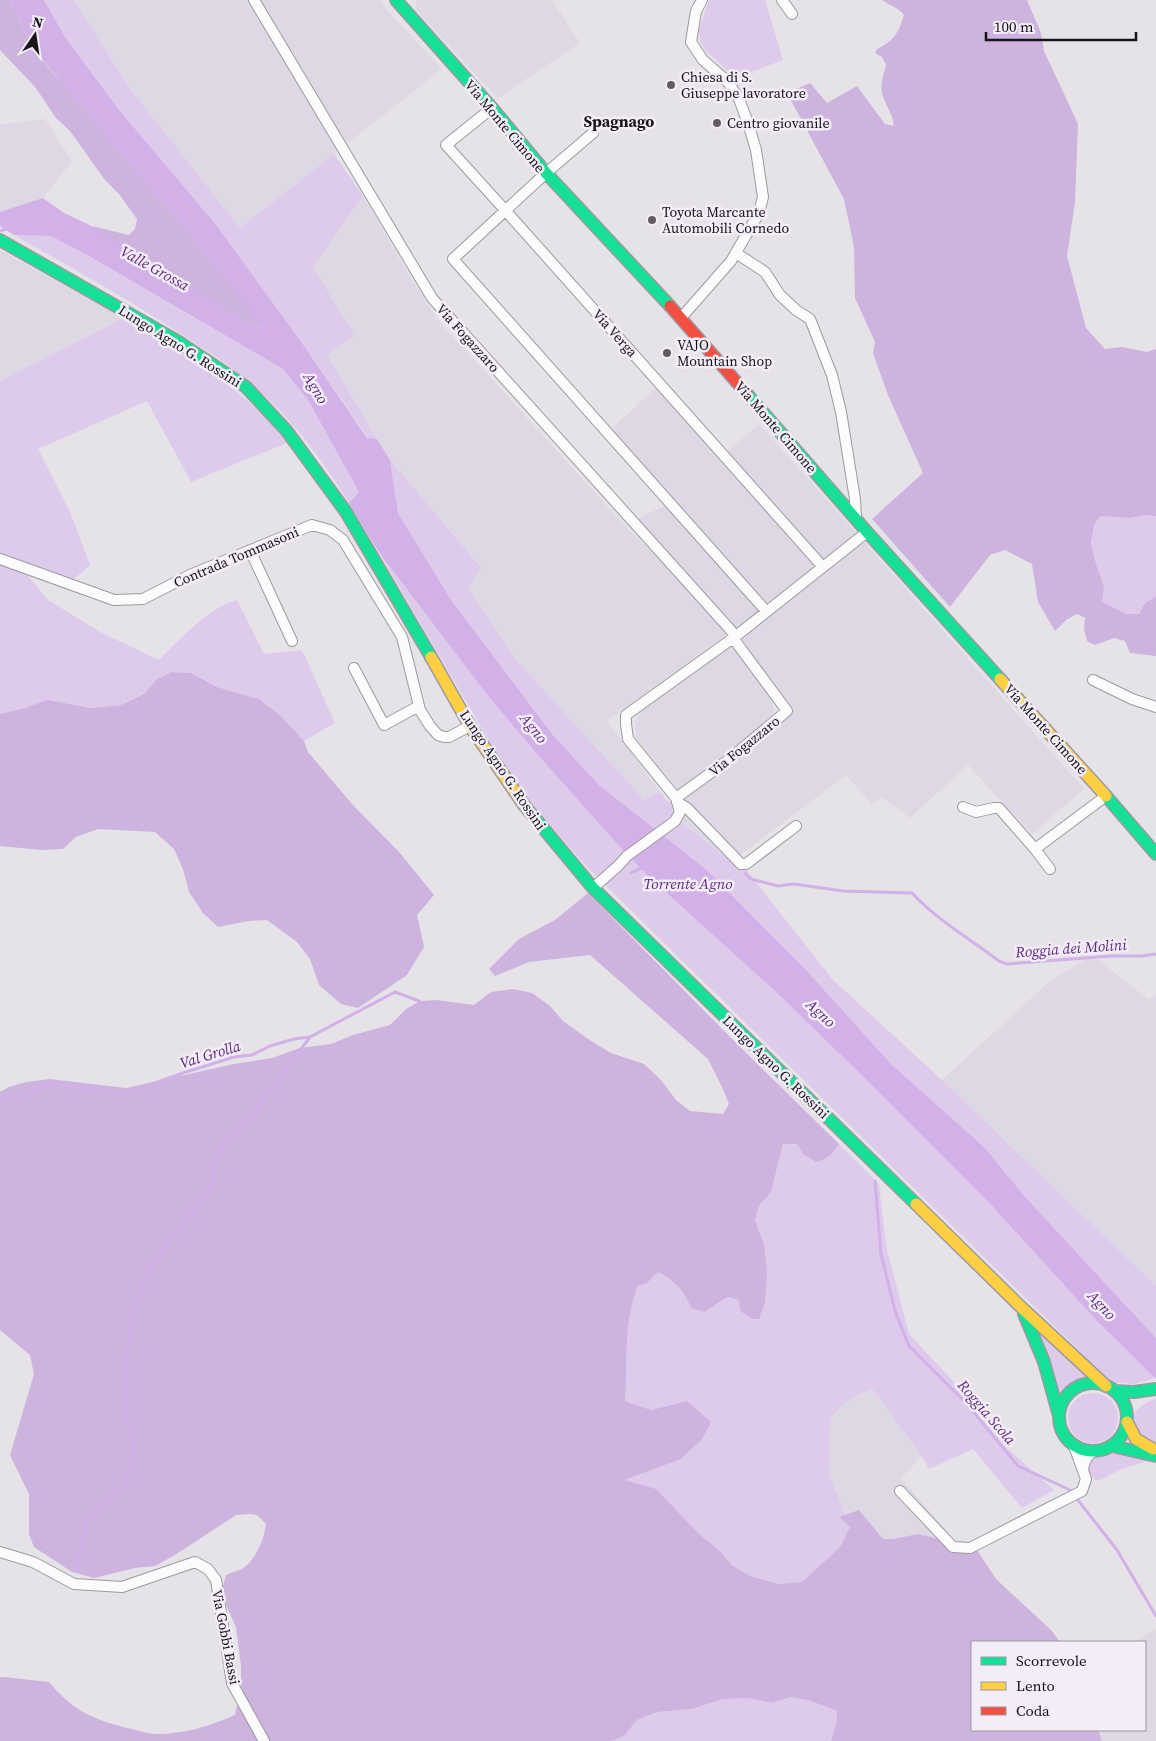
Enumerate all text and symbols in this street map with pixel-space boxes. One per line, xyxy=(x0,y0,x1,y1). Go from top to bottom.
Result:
north arrow xyxy=(10,10,60,60)
scale bar xyxy=(986,10,1136,42)
text: N xyxy=(31,11,45,33)
text: 100 m xyxy=(994,16,1034,37)
place label: Chiesa di S. Giuseppe lavoratore xyxy=(681,67,806,103)
street label: Via Monte Cimone xyxy=(460,75,550,177)
marker: Chiesa di S. Giuseppe lavoratore xyxy=(665,79,677,91)
district label: Spagnago xyxy=(584,110,654,132)
place label: Centro giovanile xyxy=(727,113,830,133)
marker: Centro giovanile xyxy=(711,117,723,129)
place label: Toyota Marcante Automobili Cornedo xyxy=(662,202,789,238)
marker: Toyota Marcante Automobili Cornedo xyxy=(646,214,658,226)
water label: Valle Grossa xyxy=(117,241,193,296)
street label: Via Fogazzaro xyxy=(432,299,504,377)
street label: Lungo Agno G. Rossini xyxy=(115,300,245,392)
street label: Via Verga xyxy=(588,305,643,362)
place label: VAJO Mountain Shop xyxy=(677,335,772,371)
marker: VAJO Mountain Shop xyxy=(661,347,673,359)
water label: Agno xyxy=(298,368,334,408)
street label: Via Monte Cimone xyxy=(730,377,822,477)
street label: Contrada Tommasoni xyxy=(170,522,302,592)
street label: Via Monte Cimone xyxy=(1000,679,1092,779)
street label: Lungo Agno G. Rossini xyxy=(455,706,551,834)
water label: Agno xyxy=(515,708,553,748)
street label: Via Fogazzaro xyxy=(704,711,784,781)
water label: Torrente Agno xyxy=(643,873,733,894)
water label: Roggia dei Molini xyxy=(1014,934,1128,962)
water label: Agno xyxy=(801,993,840,1032)
street label: Lungo Agno G. Rossini xyxy=(718,1011,834,1123)
water label: Val Grolla xyxy=(177,1035,243,1073)
water label: Agno xyxy=(1082,1285,1121,1324)
water label: Roggia Scola xyxy=(952,1374,1021,1449)
street label: Via Gobbi Bassi xyxy=(207,1588,245,1686)
legend xyxy=(971,1641,1146,1731)
text: Scorrevole xyxy=(1016,1650,1087,1671)
text: Lento xyxy=(1016,1675,1055,1696)
text: Coda xyxy=(1016,1700,1050,1721)

